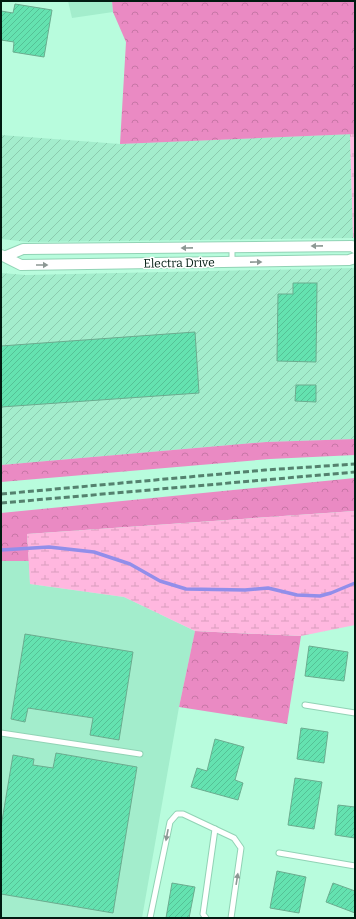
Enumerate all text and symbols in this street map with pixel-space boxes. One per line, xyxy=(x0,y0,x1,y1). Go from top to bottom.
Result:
one-way arrow xyxy=(310,243,323,249)
one-way arrow xyxy=(180,245,193,251)
street label: Electra Drive xyxy=(143,255,215,271)
one-way arrow xyxy=(250,259,263,265)
one-way arrow xyxy=(36,262,49,268)
one-way arrow xyxy=(164,829,170,841)
one-way arrow xyxy=(234,873,240,886)

